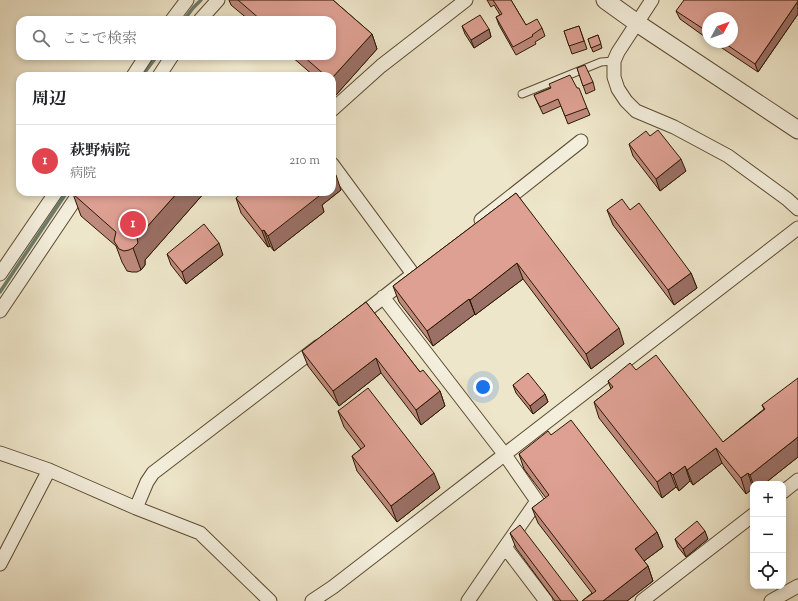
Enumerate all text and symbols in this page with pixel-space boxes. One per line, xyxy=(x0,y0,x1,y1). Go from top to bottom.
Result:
north arrow xyxy=(702,12,738,48)
search box xyxy=(16,16,336,60)
icon: search xyxy=(30,27,52,49)
text: ここで検索 xyxy=(62,29,137,50)
text: 周辺 xyxy=(32,88,66,112)
text: 萩野病院 xyxy=(70,141,130,162)
text: 1 xyxy=(43,152,47,170)
text: 210 m xyxy=(289,152,320,170)
text: 病院 xyxy=(70,165,96,183)
pin: 1 xyxy=(120,209,146,239)
your location xyxy=(473,377,493,397)
map controls xyxy=(750,481,786,589)
button: + xyxy=(750,481,786,517)
button: − xyxy=(750,517,786,553)
button: locate xyxy=(750,553,786,589)

